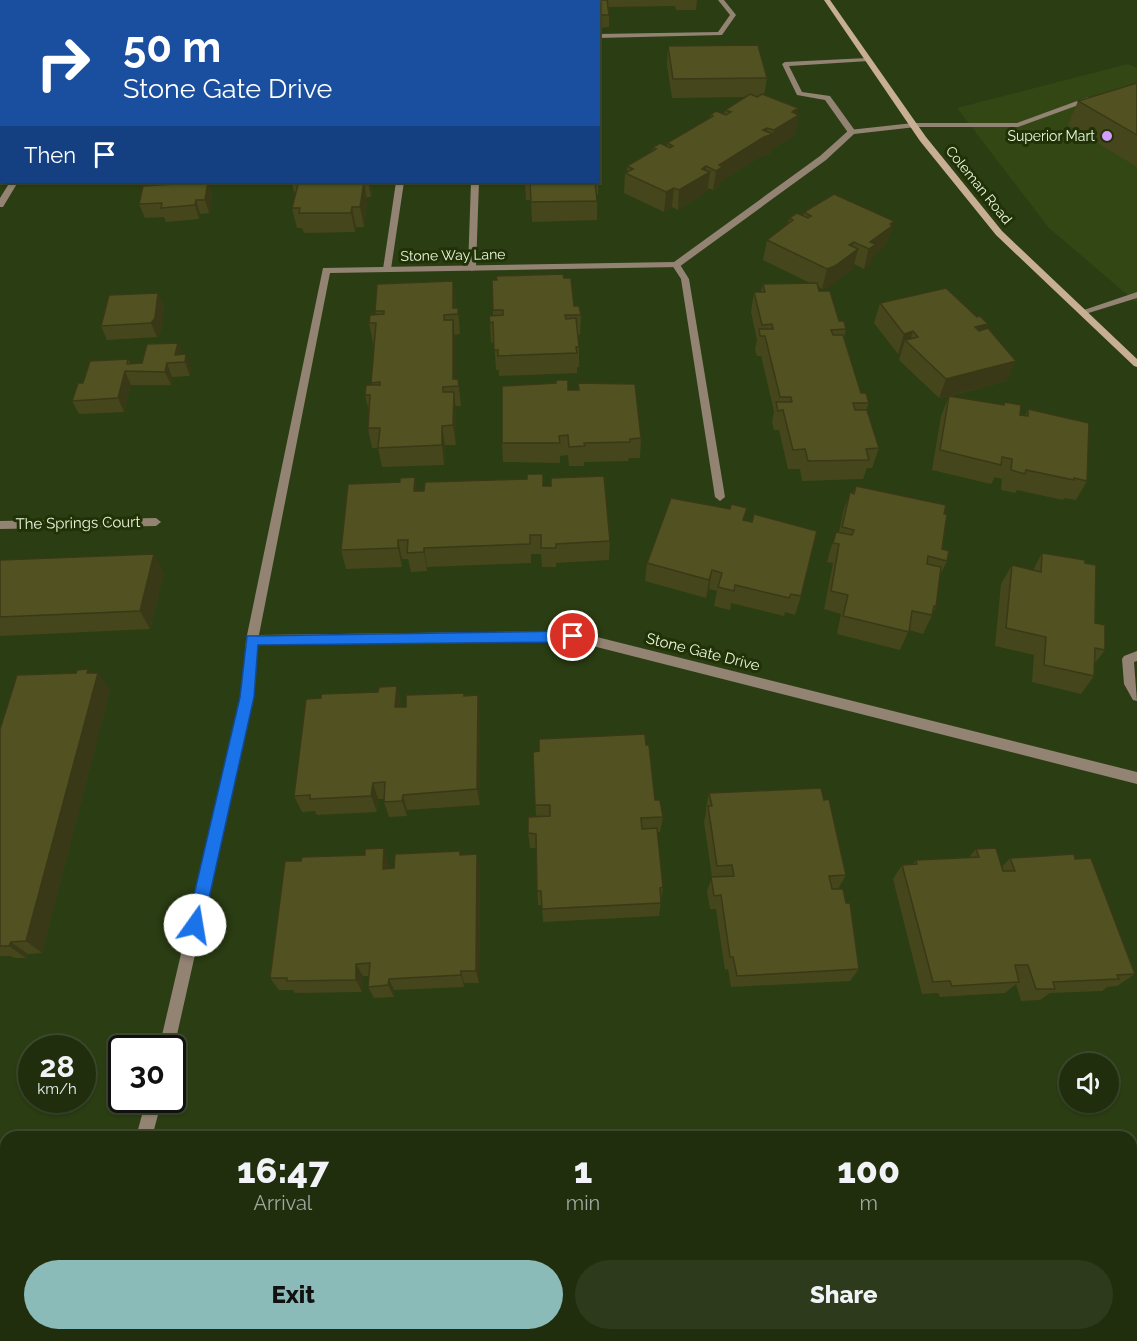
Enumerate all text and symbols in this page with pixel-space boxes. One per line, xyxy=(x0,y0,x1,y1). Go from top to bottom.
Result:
text: 50 m xyxy=(123,23,221,72)
icon: right xyxy=(24,24,102,102)
text: Stone Gate Drive xyxy=(123,73,332,104)
place label: Superior Mart xyxy=(1007,128,1095,144)
marker: Superior Mart xyxy=(1100,129,1114,143)
icon: arrive xyxy=(88,138,121,171)
text: Then xyxy=(24,142,76,168)
street label: Coleman Road xyxy=(943,143,1015,227)
street label: Stone Way Lane xyxy=(400,246,506,264)
street label: The Springs Court xyxy=(15,513,141,533)
pin xyxy=(547,610,598,661)
icon: arrive xyxy=(556,619,589,652)
street label: Stone Gate Drive xyxy=(644,629,762,675)
position arrow xyxy=(163,893,227,957)
speed limit sign: 30 xyxy=(108,1035,186,1113)
text: 28 xyxy=(39,1049,75,1084)
map controls xyxy=(1059,1053,1119,1113)
button: sound xyxy=(1059,1053,1119,1113)
text: km/h xyxy=(37,1080,77,1098)
text: 16:47 xyxy=(237,1149,329,1191)
text: 1 xyxy=(574,1149,592,1191)
text: 100 xyxy=(837,1149,900,1191)
text: Arrival xyxy=(254,1191,312,1215)
text: min xyxy=(566,1191,600,1215)
text: m xyxy=(859,1191,878,1215)
button: Exit xyxy=(24,1260,563,1329)
button: Share xyxy=(575,1260,1113,1329)

